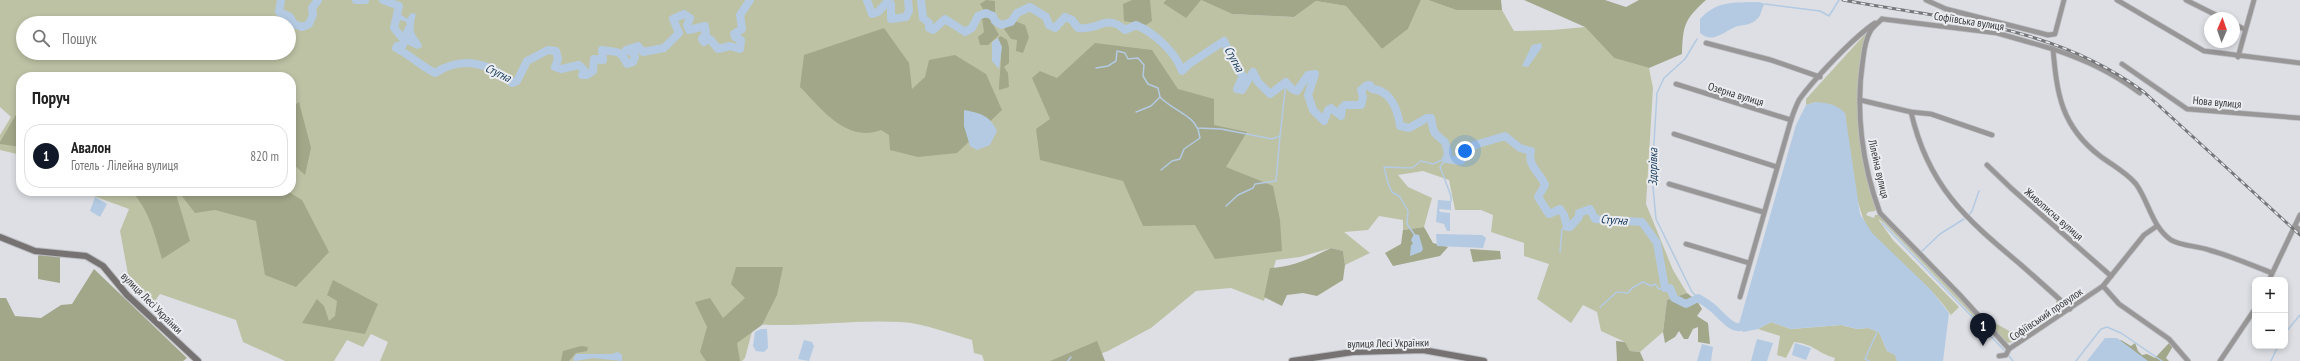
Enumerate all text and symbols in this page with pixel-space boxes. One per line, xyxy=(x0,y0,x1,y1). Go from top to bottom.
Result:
street label: Софіївська вулиця xyxy=(1933,9,2005,33)
north arrow xyxy=(2204,12,2240,48)
search box xyxy=(16,16,296,60)
icon: search xyxy=(30,27,52,49)
text: Пошук xyxy=(62,29,97,48)
water label: Стугна xyxy=(1221,43,1248,75)
water label: Стугна xyxy=(483,60,515,86)
street label: Озерна вулиця xyxy=(1706,79,1766,109)
text: Поруч xyxy=(32,87,70,109)
street label: Нова вулиця xyxy=(2192,93,2242,111)
street label: Лілейна вулиця xyxy=(1865,137,1893,200)
text: Авалон xyxy=(71,138,111,157)
your location xyxy=(1455,141,1475,161)
water label: Здорівка xyxy=(1645,147,1660,186)
text: 1 xyxy=(43,148,49,165)
text: 820 m xyxy=(250,148,279,165)
text: Готель · Лілейна вулиця xyxy=(71,157,178,174)
street label: Живописна вулиця xyxy=(2021,184,2086,243)
water label: Стугна xyxy=(1600,211,1629,228)
street label: вулиця Лесі Українки xyxy=(118,269,186,337)
map controls xyxy=(2252,277,2288,349)
button: + xyxy=(2252,277,2288,313)
street label: Софіївський провулок xyxy=(2007,284,2086,344)
pin: 1 xyxy=(1970,313,1996,346)
button: − xyxy=(2252,313,2288,349)
street label: вулиця Лесі Українки xyxy=(1347,335,1429,351)

